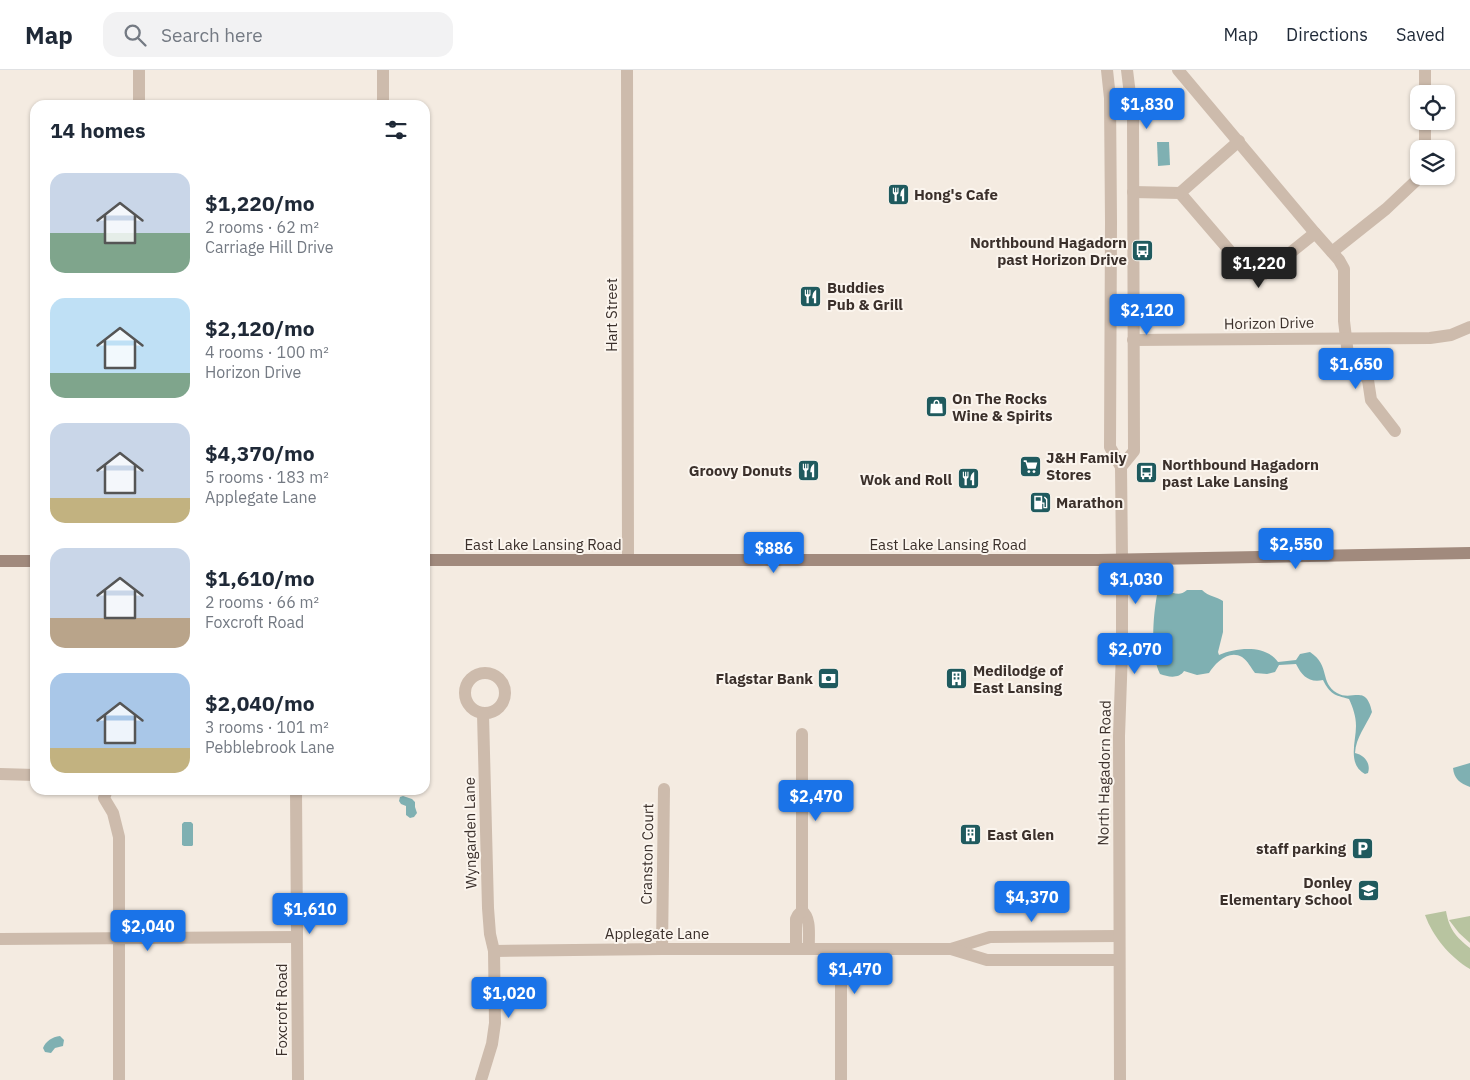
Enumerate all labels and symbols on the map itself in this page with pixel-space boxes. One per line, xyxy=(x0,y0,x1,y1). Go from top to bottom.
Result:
pin: $1,830 xyxy=(1106,88,1188,130)
restaurant icon: Hong's Cafe xyxy=(886,182,910,206)
place label: Hong's Cafe xyxy=(914,185,998,204)
place label: Northbound Hagadorn past Horizon Drive xyxy=(970,233,1127,269)
bus stop icon: Northbound Hagadorn past Horizon Drive xyxy=(1131,239,1155,263)
pin: $1,220 xyxy=(1218,246,1300,289)
street label: Hart Street xyxy=(602,278,621,352)
place label: Buddies Pub & Grill xyxy=(827,278,903,314)
restaurant icon: Buddies Pub & Grill xyxy=(799,284,823,308)
pin: $2,120 xyxy=(1106,294,1188,336)
street label: Horizon Drive xyxy=(1224,313,1314,333)
pin: $1,650 xyxy=(1315,348,1397,390)
place label: On The Rocks Wine & Spirits xyxy=(952,389,1053,425)
shop icon: On The Rocks Wine & Spirits xyxy=(924,395,948,419)
place label: J&H Family Stores xyxy=(1046,448,1126,484)
supermarket icon: J&H Family Stores xyxy=(1018,454,1042,478)
place label: Northbound Hagadorn past Lake Lansing xyxy=(1162,455,1319,491)
restaurant icon: Groovy Donuts xyxy=(796,458,820,482)
place label: Groovy Donuts xyxy=(689,461,792,480)
bus stop icon: Northbound Hagadorn past Lake Lansing xyxy=(1134,461,1158,485)
restaurant icon: Wok and Roll xyxy=(956,467,980,491)
place label: Wok and Roll xyxy=(860,470,952,489)
fuel station icon: Marathon xyxy=(1028,490,1052,514)
place label: Marathon xyxy=(1056,493,1123,512)
pin: $2,550 xyxy=(1255,528,1337,570)
pin: $886 xyxy=(744,532,804,574)
street label: East Lake Lansing Road xyxy=(464,535,622,554)
street label: East Lake Lansing Road xyxy=(869,535,1027,554)
pin: $1,030 xyxy=(1095,562,1177,605)
pin: $2,070 xyxy=(1094,632,1176,675)
place label: Medilodge of East Lansing xyxy=(973,661,1064,697)
bank icon: Flagstar Bank xyxy=(817,666,841,690)
building icon: Medilodge of East Lansing xyxy=(945,667,969,691)
place label: Flagstar Bank xyxy=(715,669,813,688)
street label: North Hagadorn Road xyxy=(1093,700,1115,846)
street label: Wyngarden Lane xyxy=(460,777,480,889)
pin: $2,470 xyxy=(775,780,857,822)
street label: Cranston Court xyxy=(637,803,657,905)
building icon: East Glen xyxy=(959,822,983,846)
place label: East Glen xyxy=(987,825,1054,844)
parking icon: staff parking xyxy=(1350,836,1374,860)
place label: staff parking xyxy=(1256,839,1347,858)
place label: Donley Elementary School xyxy=(1220,873,1352,909)
school or university icon: Donley Elementary School xyxy=(1356,879,1380,903)
pin: $4,370 xyxy=(991,880,1073,923)
pin: $1,610 xyxy=(269,892,351,935)
pin: $2,040 xyxy=(107,910,189,952)
street label: Applegate Lane xyxy=(605,924,709,943)
pin: $1,470 xyxy=(814,952,896,995)
street label: Foxcroft Road xyxy=(272,963,291,1057)
pin: $1,020 xyxy=(468,976,550,1019)

